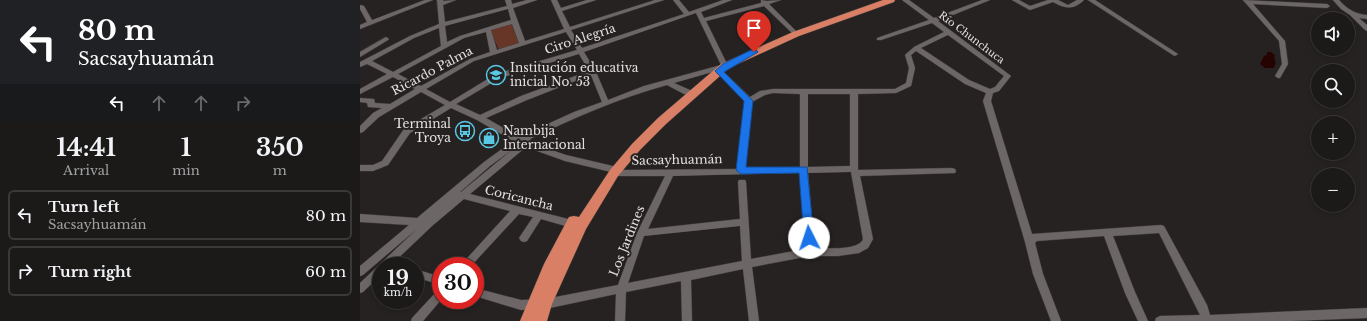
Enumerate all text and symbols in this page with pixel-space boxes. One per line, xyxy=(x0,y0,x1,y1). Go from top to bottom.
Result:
street label: Río Chunchuca xyxy=(936,8,1008,67)
pin xyxy=(737,11,771,52)
map controls xyxy=(1311,12,1355,212)
button: sound xyxy=(1311,12,1355,56)
text: 80 m xyxy=(78,13,155,48)
icon: left xyxy=(12,16,64,68)
icon: arrive xyxy=(743,17,765,39)
street label: Ciro Alegría xyxy=(542,20,618,57)
street label: Ricardo Palma xyxy=(389,43,475,98)
text: Sacsayhuamán xyxy=(78,48,214,70)
place label: Institución educativa inicial No. 53 xyxy=(510,60,639,89)
school or university icon: Institución educativa inicial No. 53 xyxy=(485,64,507,86)
button: search xyxy=(1311,64,1355,108)
icon: left xyxy=(106,92,128,114)
icon: ahead xyxy=(148,92,170,114)
icon: ahead xyxy=(190,92,212,114)
icon: right xyxy=(232,92,254,114)
place label: Terminal Troya xyxy=(394,116,451,145)
button: + xyxy=(1311,116,1355,160)
bus stop icon: Terminal Troya xyxy=(454,120,476,142)
place label: Nambija Internacional xyxy=(503,123,586,152)
shop icon: Nambija Internacional xyxy=(478,127,500,149)
text: 14:41 xyxy=(56,133,116,162)
text: 1 xyxy=(181,133,191,162)
text: 350 xyxy=(256,133,304,162)
street label: Sacsayhuamán xyxy=(631,151,723,168)
text: Arrival xyxy=(63,162,109,179)
text: min xyxy=(172,162,200,179)
text: m xyxy=(273,162,287,179)
button: − xyxy=(1311,168,1355,212)
street label: Coricancha xyxy=(483,182,555,213)
text: Turn left xyxy=(48,197,119,216)
street label: Los Jardines xyxy=(606,203,648,278)
icon: left xyxy=(14,204,36,226)
text: 80 m xyxy=(306,206,346,225)
text: Sacsayhuamán xyxy=(48,216,147,233)
position arrow xyxy=(788,217,830,259)
speed limit sign: 30 xyxy=(432,257,484,309)
icon: right xyxy=(14,260,36,282)
text: Turn right xyxy=(48,262,131,281)
text: 60 m xyxy=(305,262,346,281)
text: 19 xyxy=(387,266,409,290)
text: km/h xyxy=(384,286,412,299)

